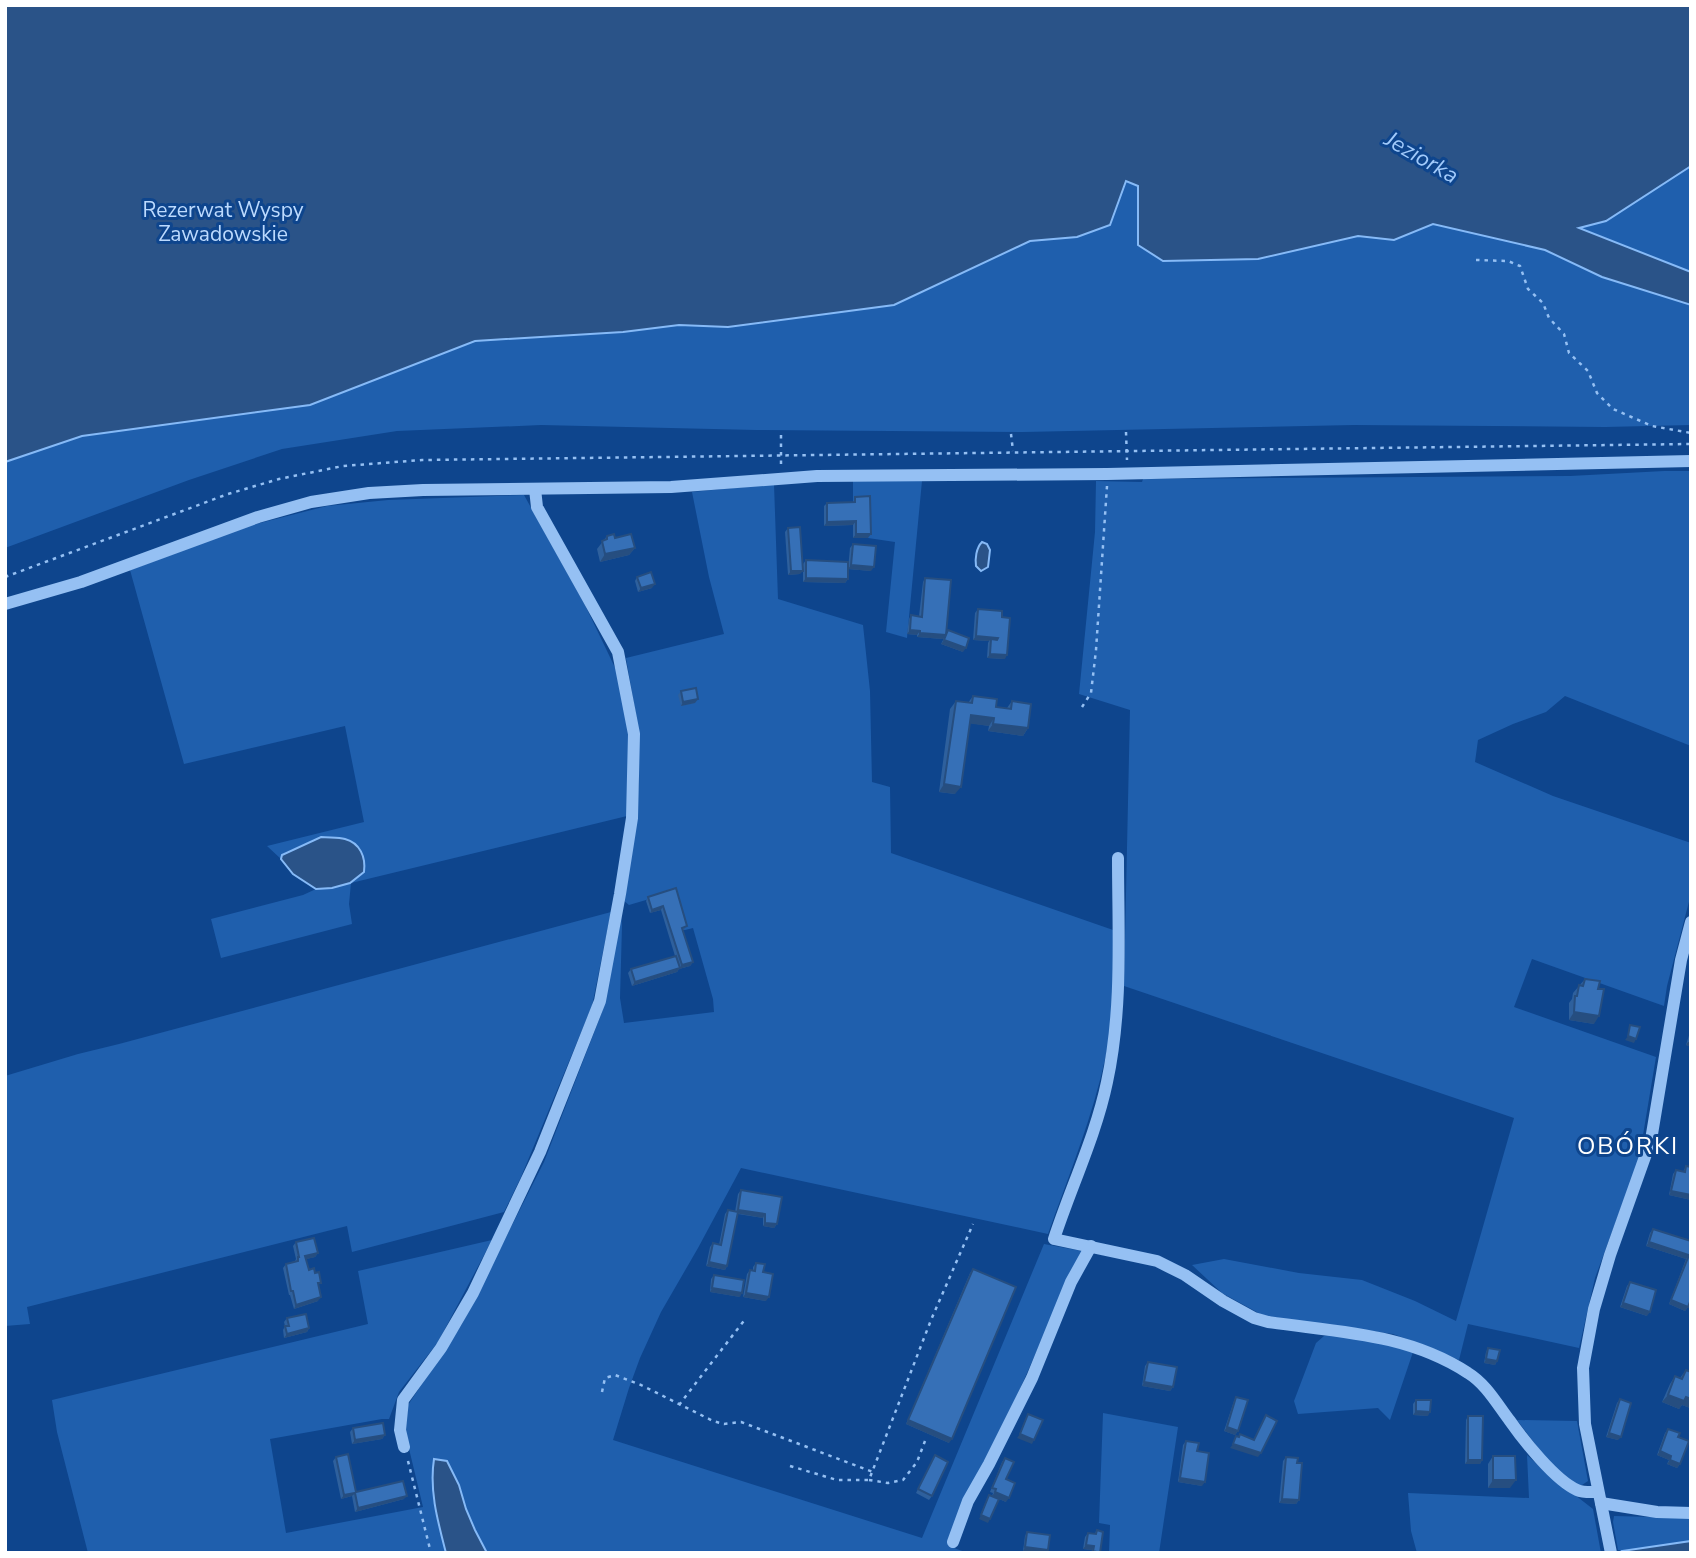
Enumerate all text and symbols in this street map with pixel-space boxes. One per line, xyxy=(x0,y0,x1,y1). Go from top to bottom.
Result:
water label: Jeziorka xyxy=(1378,123,1464,191)
park label: Rezerwat Wyspy Zawadowskie xyxy=(142,196,304,248)
district label: OBÓRKI xyxy=(1577,1130,1679,1162)

